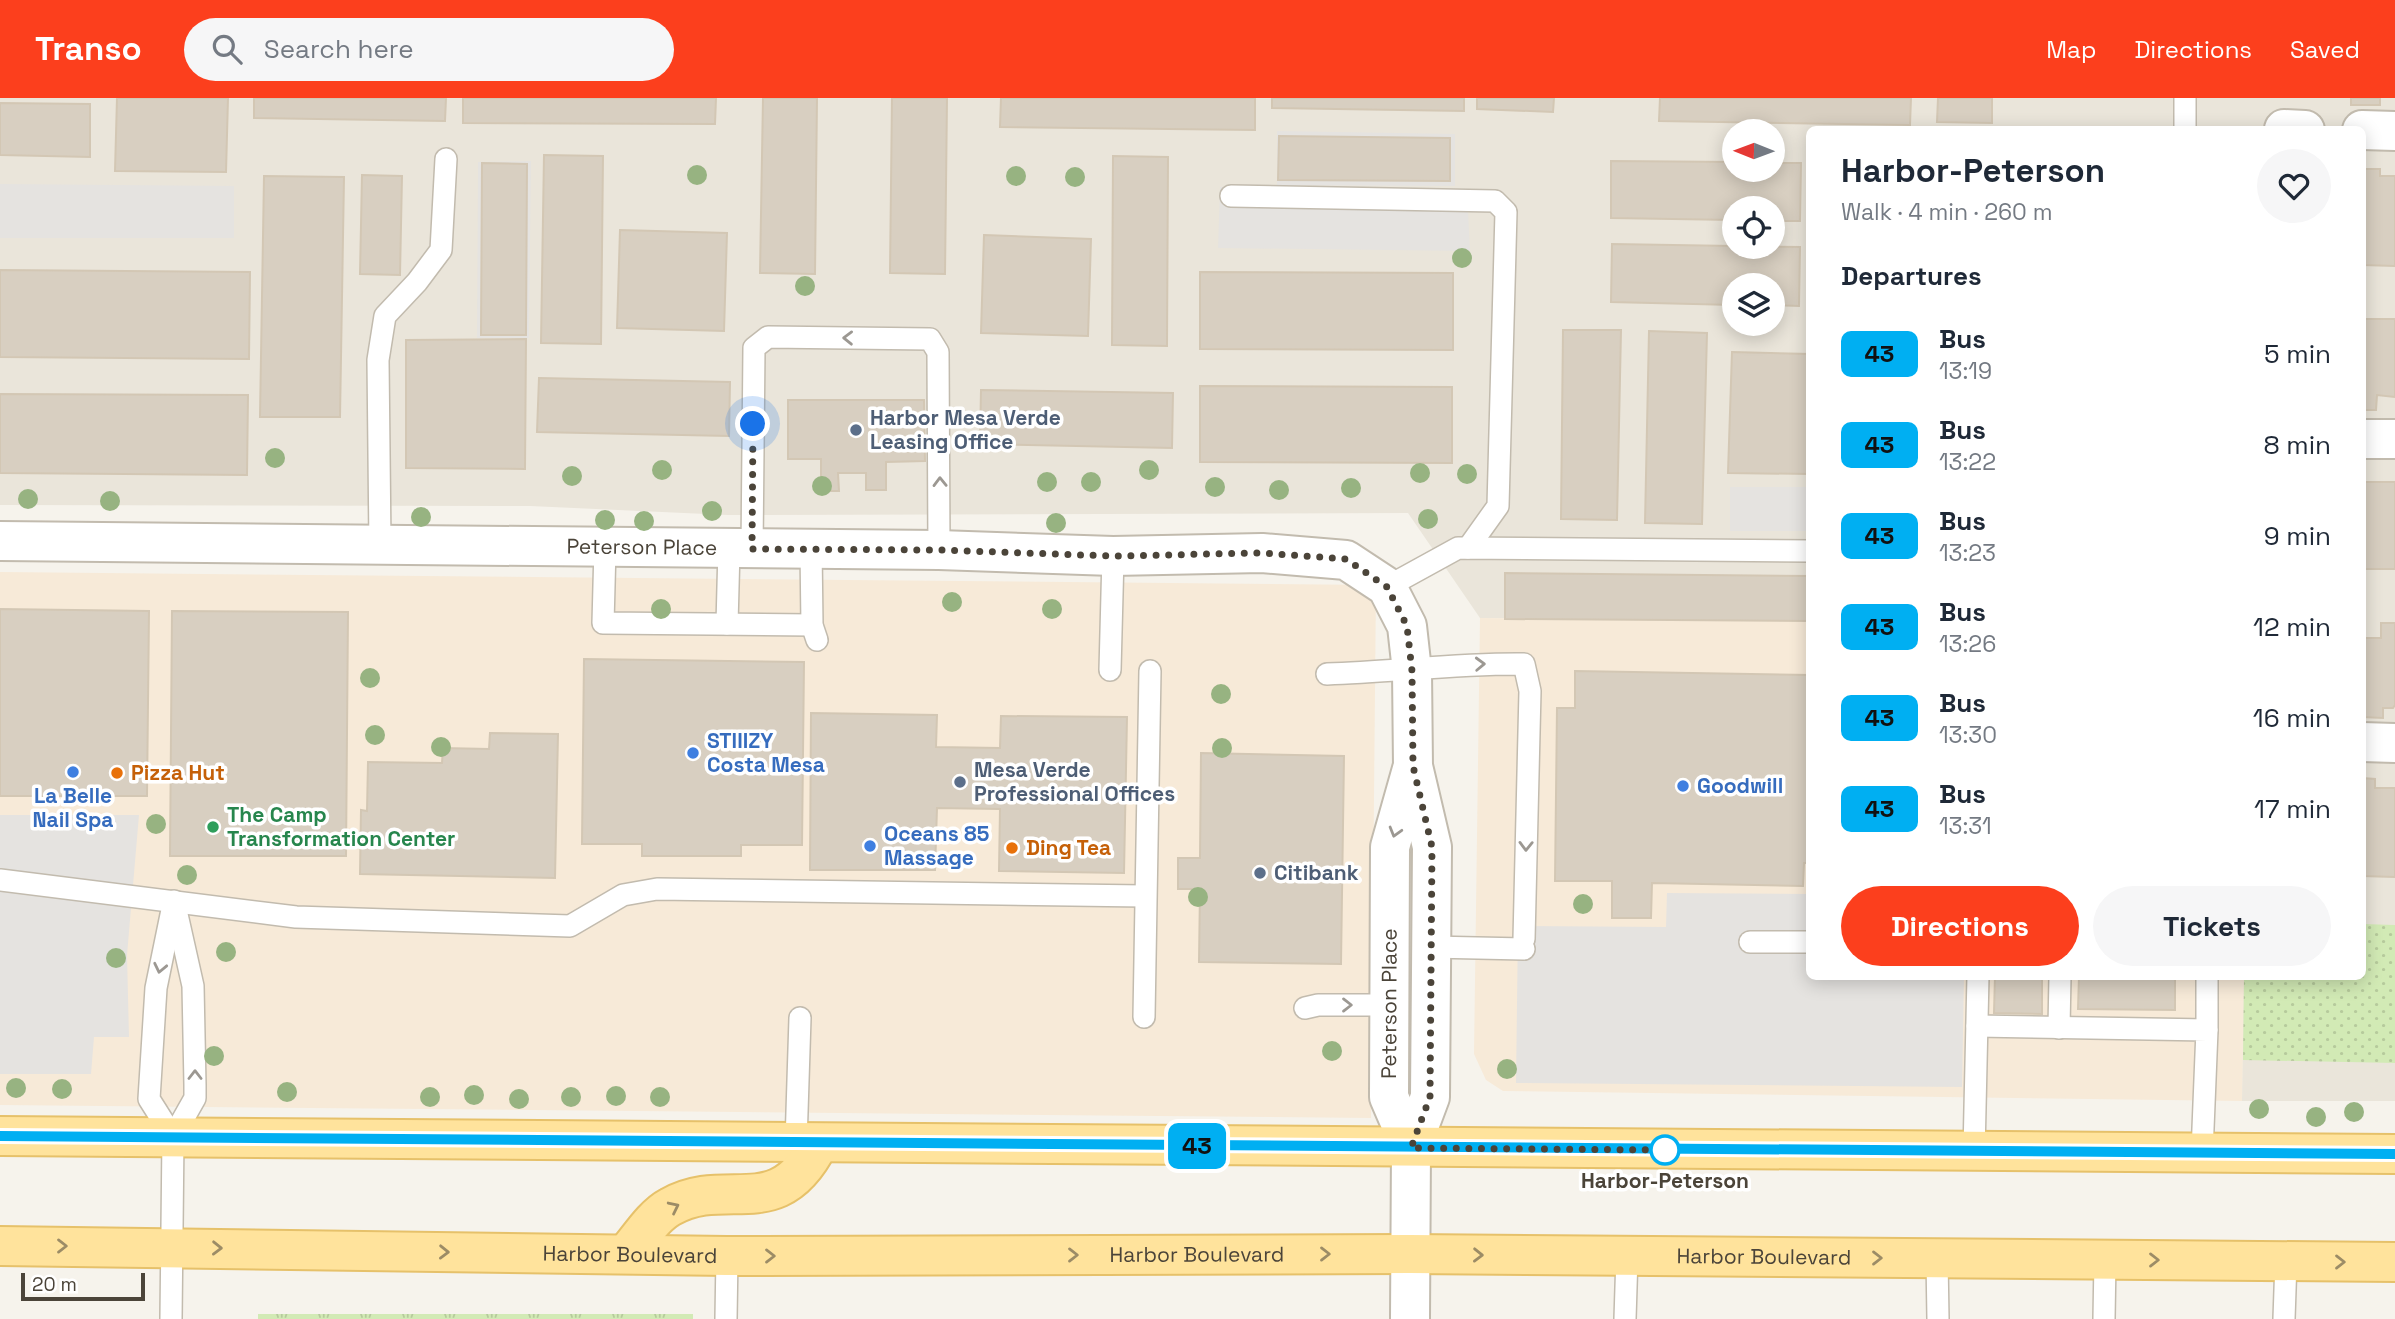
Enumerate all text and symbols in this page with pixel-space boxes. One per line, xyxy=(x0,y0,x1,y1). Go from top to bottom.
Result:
search box xyxy=(184,18,674,81)
text: Transo xyxy=(35,28,142,70)
icon: search xyxy=(208,30,246,68)
text: Search here xyxy=(264,32,414,66)
text: Map xyxy=(2046,34,2096,65)
text: Directions xyxy=(2134,34,2252,65)
text: Saved xyxy=(2290,34,2360,65)
north arrow xyxy=(1722,119,1785,182)
map controls xyxy=(1722,119,1785,336)
button: heart xyxy=(2257,149,2331,223)
text: Harbor-Peterson xyxy=(1841,150,2105,192)
button: locate xyxy=(1722,196,1785,259)
text: Walk · 4 min · 260 m xyxy=(1841,197,2053,227)
text: Departures xyxy=(1841,259,1982,293)
button: layers xyxy=(1722,273,1785,336)
text: Bus xyxy=(1939,322,1986,356)
one-way arrow xyxy=(842,330,852,346)
text: 5 min xyxy=(2264,337,2331,371)
text: 43 xyxy=(1865,338,1894,369)
text: 13:19 xyxy=(1939,356,1992,386)
place label: Harbor Mesa Verde Leasing Office xyxy=(870,404,1061,455)
your location xyxy=(735,406,770,441)
text: Bus xyxy=(1939,413,1986,447)
marker: Harbor Mesa Verde Leasing Office xyxy=(848,422,864,438)
text: 8 min xyxy=(2263,428,2331,462)
text: 43 xyxy=(1865,429,1894,460)
text: 13:22 xyxy=(1939,447,1996,477)
one-way arrow xyxy=(933,476,948,487)
text: Bus xyxy=(1939,504,1986,538)
text: 9 min xyxy=(2264,519,2331,553)
text: 43 xyxy=(1865,520,1894,551)
street label: Peterson Place xyxy=(567,532,717,561)
text: 13:23 xyxy=(1939,538,1996,568)
text: Bus xyxy=(1939,595,1986,629)
text: 12 min xyxy=(2253,610,2331,644)
text: 43 xyxy=(1865,611,1894,642)
text: 13:26 xyxy=(1939,629,1996,659)
one-way arrow xyxy=(1475,656,1486,671)
text: Bus xyxy=(1939,686,1986,720)
text: 16 min xyxy=(2253,701,2331,735)
text: 43 xyxy=(1865,702,1894,733)
text: 13:30 xyxy=(1939,720,1997,750)
place label: STIIIZY Costa Mesa xyxy=(707,727,825,778)
marker: STIIIZY Costa Mesa xyxy=(685,745,701,761)
place label: Mesa Verde Professional Offices xyxy=(974,756,1175,807)
place label: Pizza Hut xyxy=(131,759,225,786)
marker: La Belle Nail Spa xyxy=(65,764,81,780)
marker: Pizza Hut xyxy=(109,765,125,781)
place label: Goodwill xyxy=(1697,772,1783,799)
marker: Mesa Verde Professional Offices xyxy=(952,774,968,790)
text: Bus xyxy=(1939,777,1986,811)
marker: Goodwill xyxy=(1675,778,1691,794)
place label: La Belle Nail Spa xyxy=(33,782,113,833)
text: 17 min xyxy=(2254,792,2331,826)
text: 43 xyxy=(1865,793,1894,824)
place label: The Camp Transformation Center xyxy=(227,801,455,852)
text: 13:31 xyxy=(1939,811,1992,841)
marker: The Camp Transformation Center xyxy=(205,819,221,835)
place label: Oceans 85 Massage xyxy=(884,820,989,871)
one-way arrow xyxy=(1388,825,1403,837)
place label: Ding Tea xyxy=(1026,834,1111,861)
marker: Oceans 85 Massage xyxy=(862,838,878,854)
marker: Ding Tea xyxy=(1004,840,1020,856)
one-way arrow xyxy=(1518,841,1534,852)
place label: Citibank xyxy=(1274,859,1359,886)
marker: Citibank xyxy=(1252,865,1268,881)
button: Directions xyxy=(1841,886,2079,966)
button: Tickets xyxy=(2093,886,2331,966)
street label: Peterson Place xyxy=(1375,928,1403,1079)
one-way arrow xyxy=(153,962,168,974)
one-way arrow xyxy=(1342,997,1353,1013)
one-way arrow xyxy=(187,1069,203,1080)
line badge: 43 xyxy=(1166,1123,1228,1169)
text: 43 xyxy=(1182,1130,1212,1161)
marker: Harbor-Peterson xyxy=(1650,1135,1680,1165)
place label: Harbor-Peterson xyxy=(1581,1167,1749,1194)
one-way arrow xyxy=(667,1202,679,1216)
one-way arrow xyxy=(57,1238,68,1254)
street label: Harbor Boulevard xyxy=(542,1239,717,1269)
one-way arrow xyxy=(212,1240,223,1256)
street label: Harbor Boulevard xyxy=(1110,1240,1284,1268)
street label: Harbor Boulevard xyxy=(1676,1242,1851,1271)
one-way arrow xyxy=(439,1244,450,1259)
one-way arrow xyxy=(1320,1246,1331,1262)
one-way arrow xyxy=(1068,1247,1079,1263)
one-way arrow xyxy=(1474,1247,1484,1263)
one-way arrow xyxy=(765,1248,776,1264)
one-way arrow xyxy=(1873,1250,1883,1266)
one-way arrow xyxy=(2149,1252,2160,1268)
one-way arrow xyxy=(2336,1254,2346,1270)
scale bar xyxy=(21,1270,145,1302)
text: 20 m xyxy=(32,1272,77,1297)

